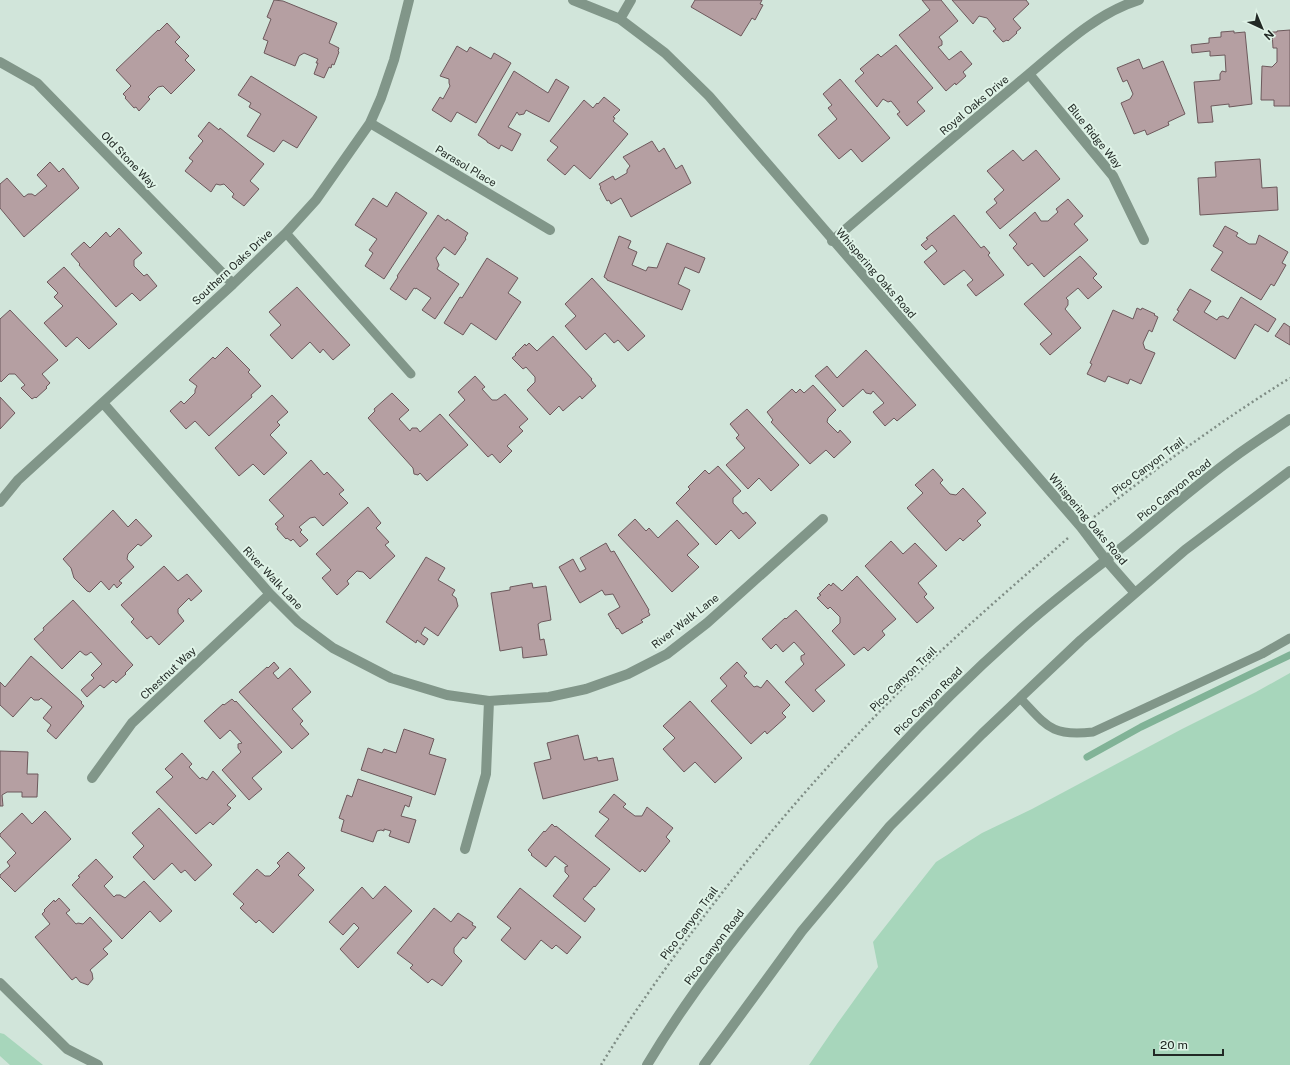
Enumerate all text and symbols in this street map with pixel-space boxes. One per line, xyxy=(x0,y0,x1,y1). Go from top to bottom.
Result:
north arrow xyxy=(1242,8,1282,48)
text: N xyxy=(1262,28,1276,42)
street label: Royal Oaks Drive xyxy=(937,73,1011,137)
street label: Blue Ridge Way xyxy=(1065,101,1125,171)
street label: Old Stone Way xyxy=(99,129,159,191)
street label: Parasol Place xyxy=(433,143,499,189)
street label: Whispering Oaks Road xyxy=(834,226,918,320)
street label: Southern Oaks Drive xyxy=(190,227,274,307)
street label: Pico Canyon Trail xyxy=(1109,435,1187,497)
street label: Pico Canyon Road xyxy=(1135,457,1213,523)
street label: Whispering Oaks Road xyxy=(1046,471,1130,567)
street label: River Walk Lane xyxy=(241,544,305,612)
street label: River Walk Lane xyxy=(649,591,721,651)
street label: Chestnut Way xyxy=(138,644,198,702)
street label: Pico Canyon Trail xyxy=(867,644,939,714)
street label: Pico Canyon Road xyxy=(891,664,965,738)
street label: Pico Canyon Trail xyxy=(658,884,720,962)
street label: Pico Canyon Road xyxy=(682,907,746,987)
scale bar xyxy=(1154,1031,1223,1057)
text: 20 m xyxy=(1160,1038,1188,1052)

